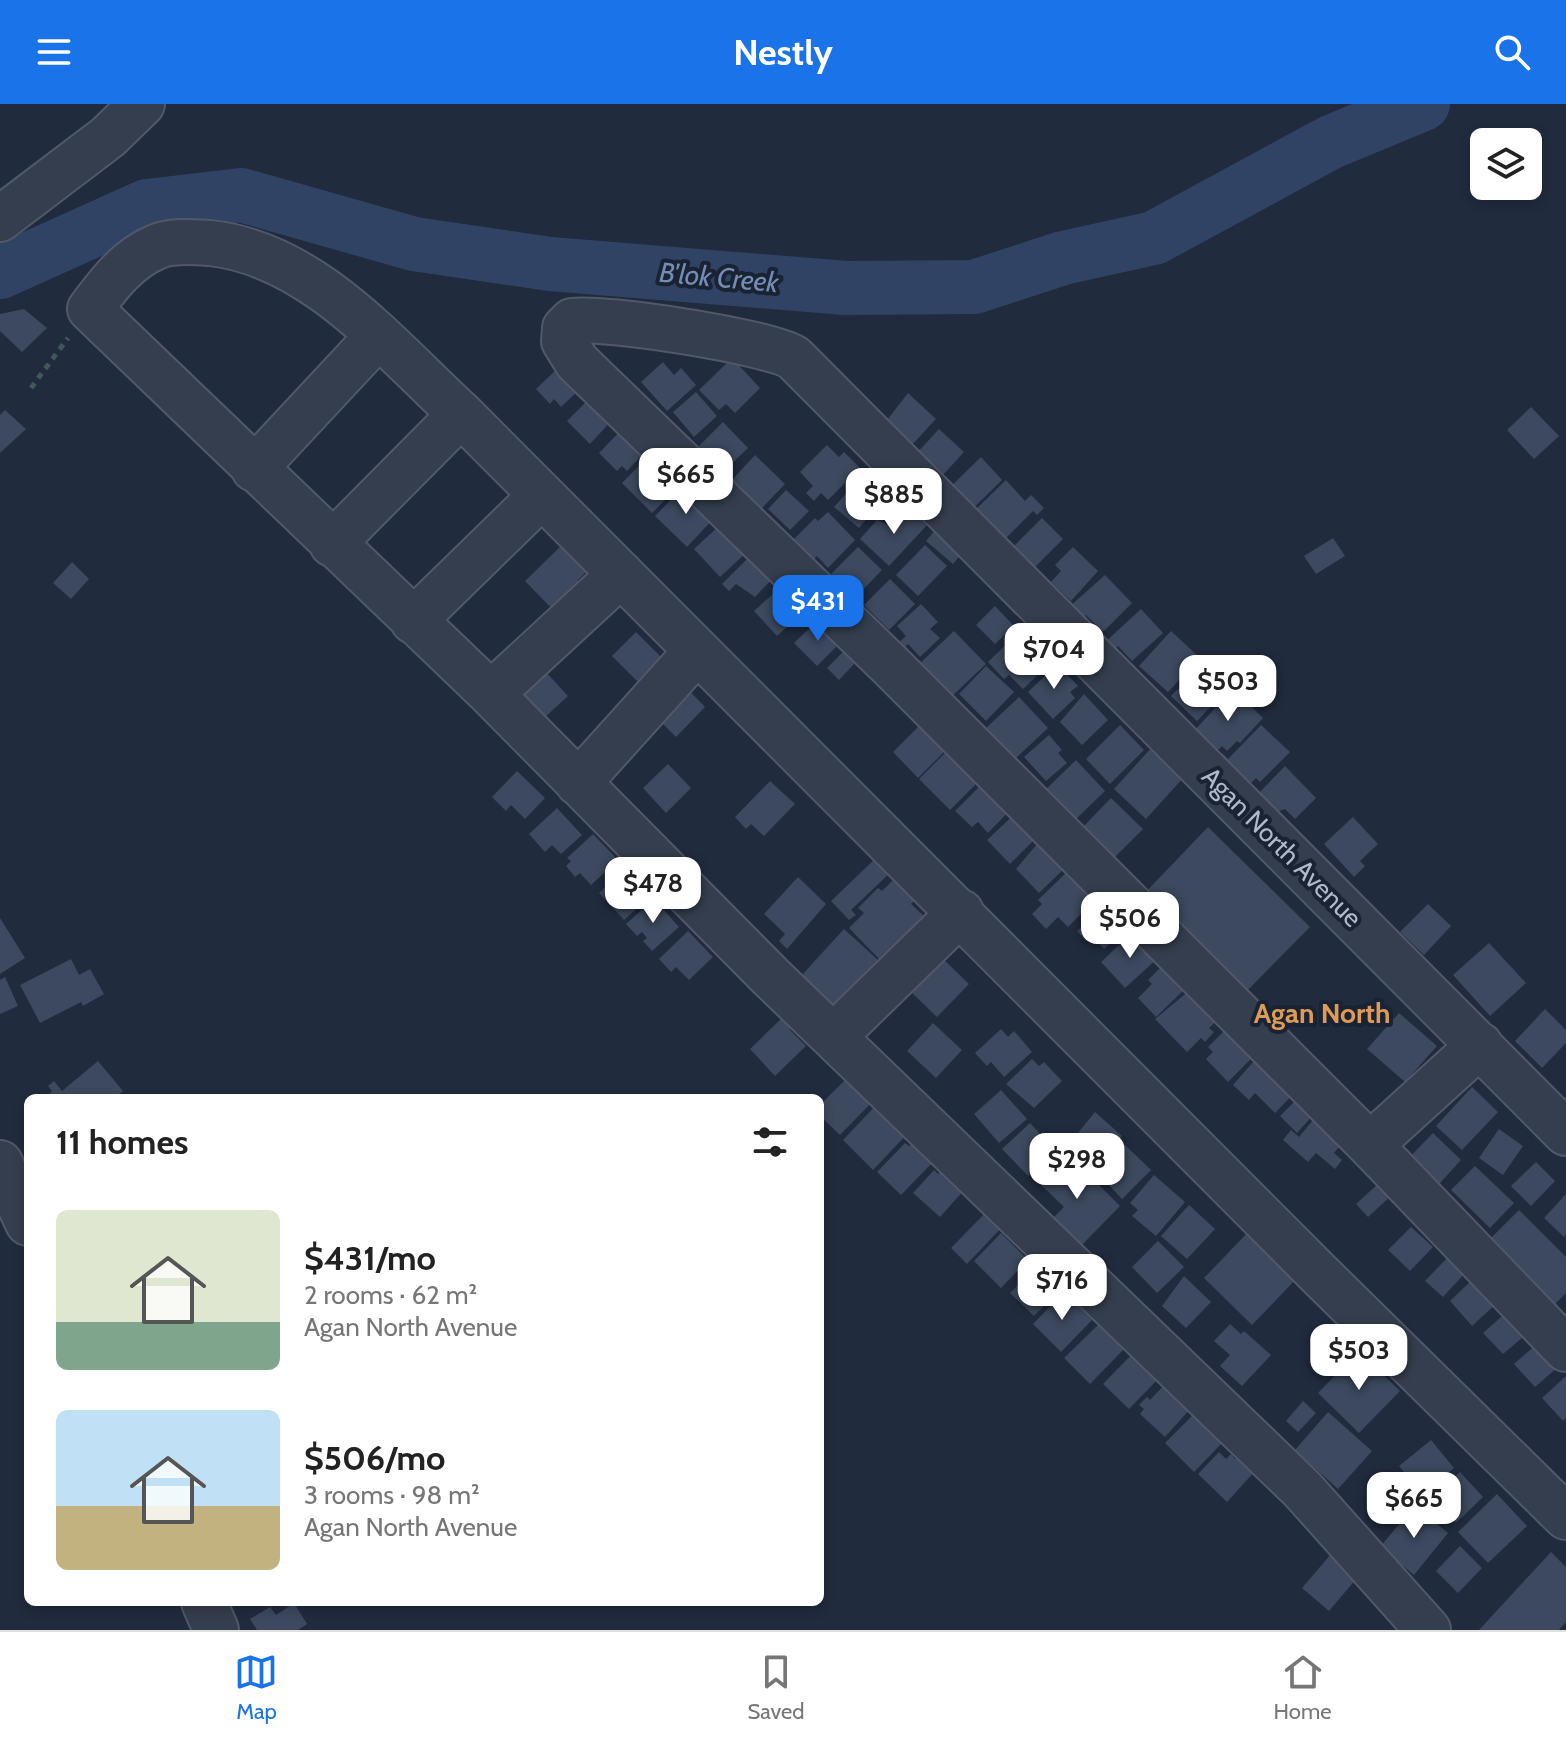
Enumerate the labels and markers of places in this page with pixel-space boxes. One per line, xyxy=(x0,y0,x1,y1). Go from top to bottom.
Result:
pin: $665 xyxy=(639,448,733,516)
pin: $885 xyxy=(847,468,941,536)
pin: $431 xyxy=(771,575,865,643)
pin: $704 xyxy=(1007,623,1101,691)
pin: $503 xyxy=(1181,655,1275,723)
pin: $478 xyxy=(606,857,700,925)
pin: $506 xyxy=(1083,892,1177,960)
pin: $298 xyxy=(1030,1133,1124,1201)
pin: $716 xyxy=(1015,1254,1109,1322)
pin: $503 xyxy=(1312,1324,1406,1392)
pin: $665 xyxy=(1367,1472,1461,1540)

